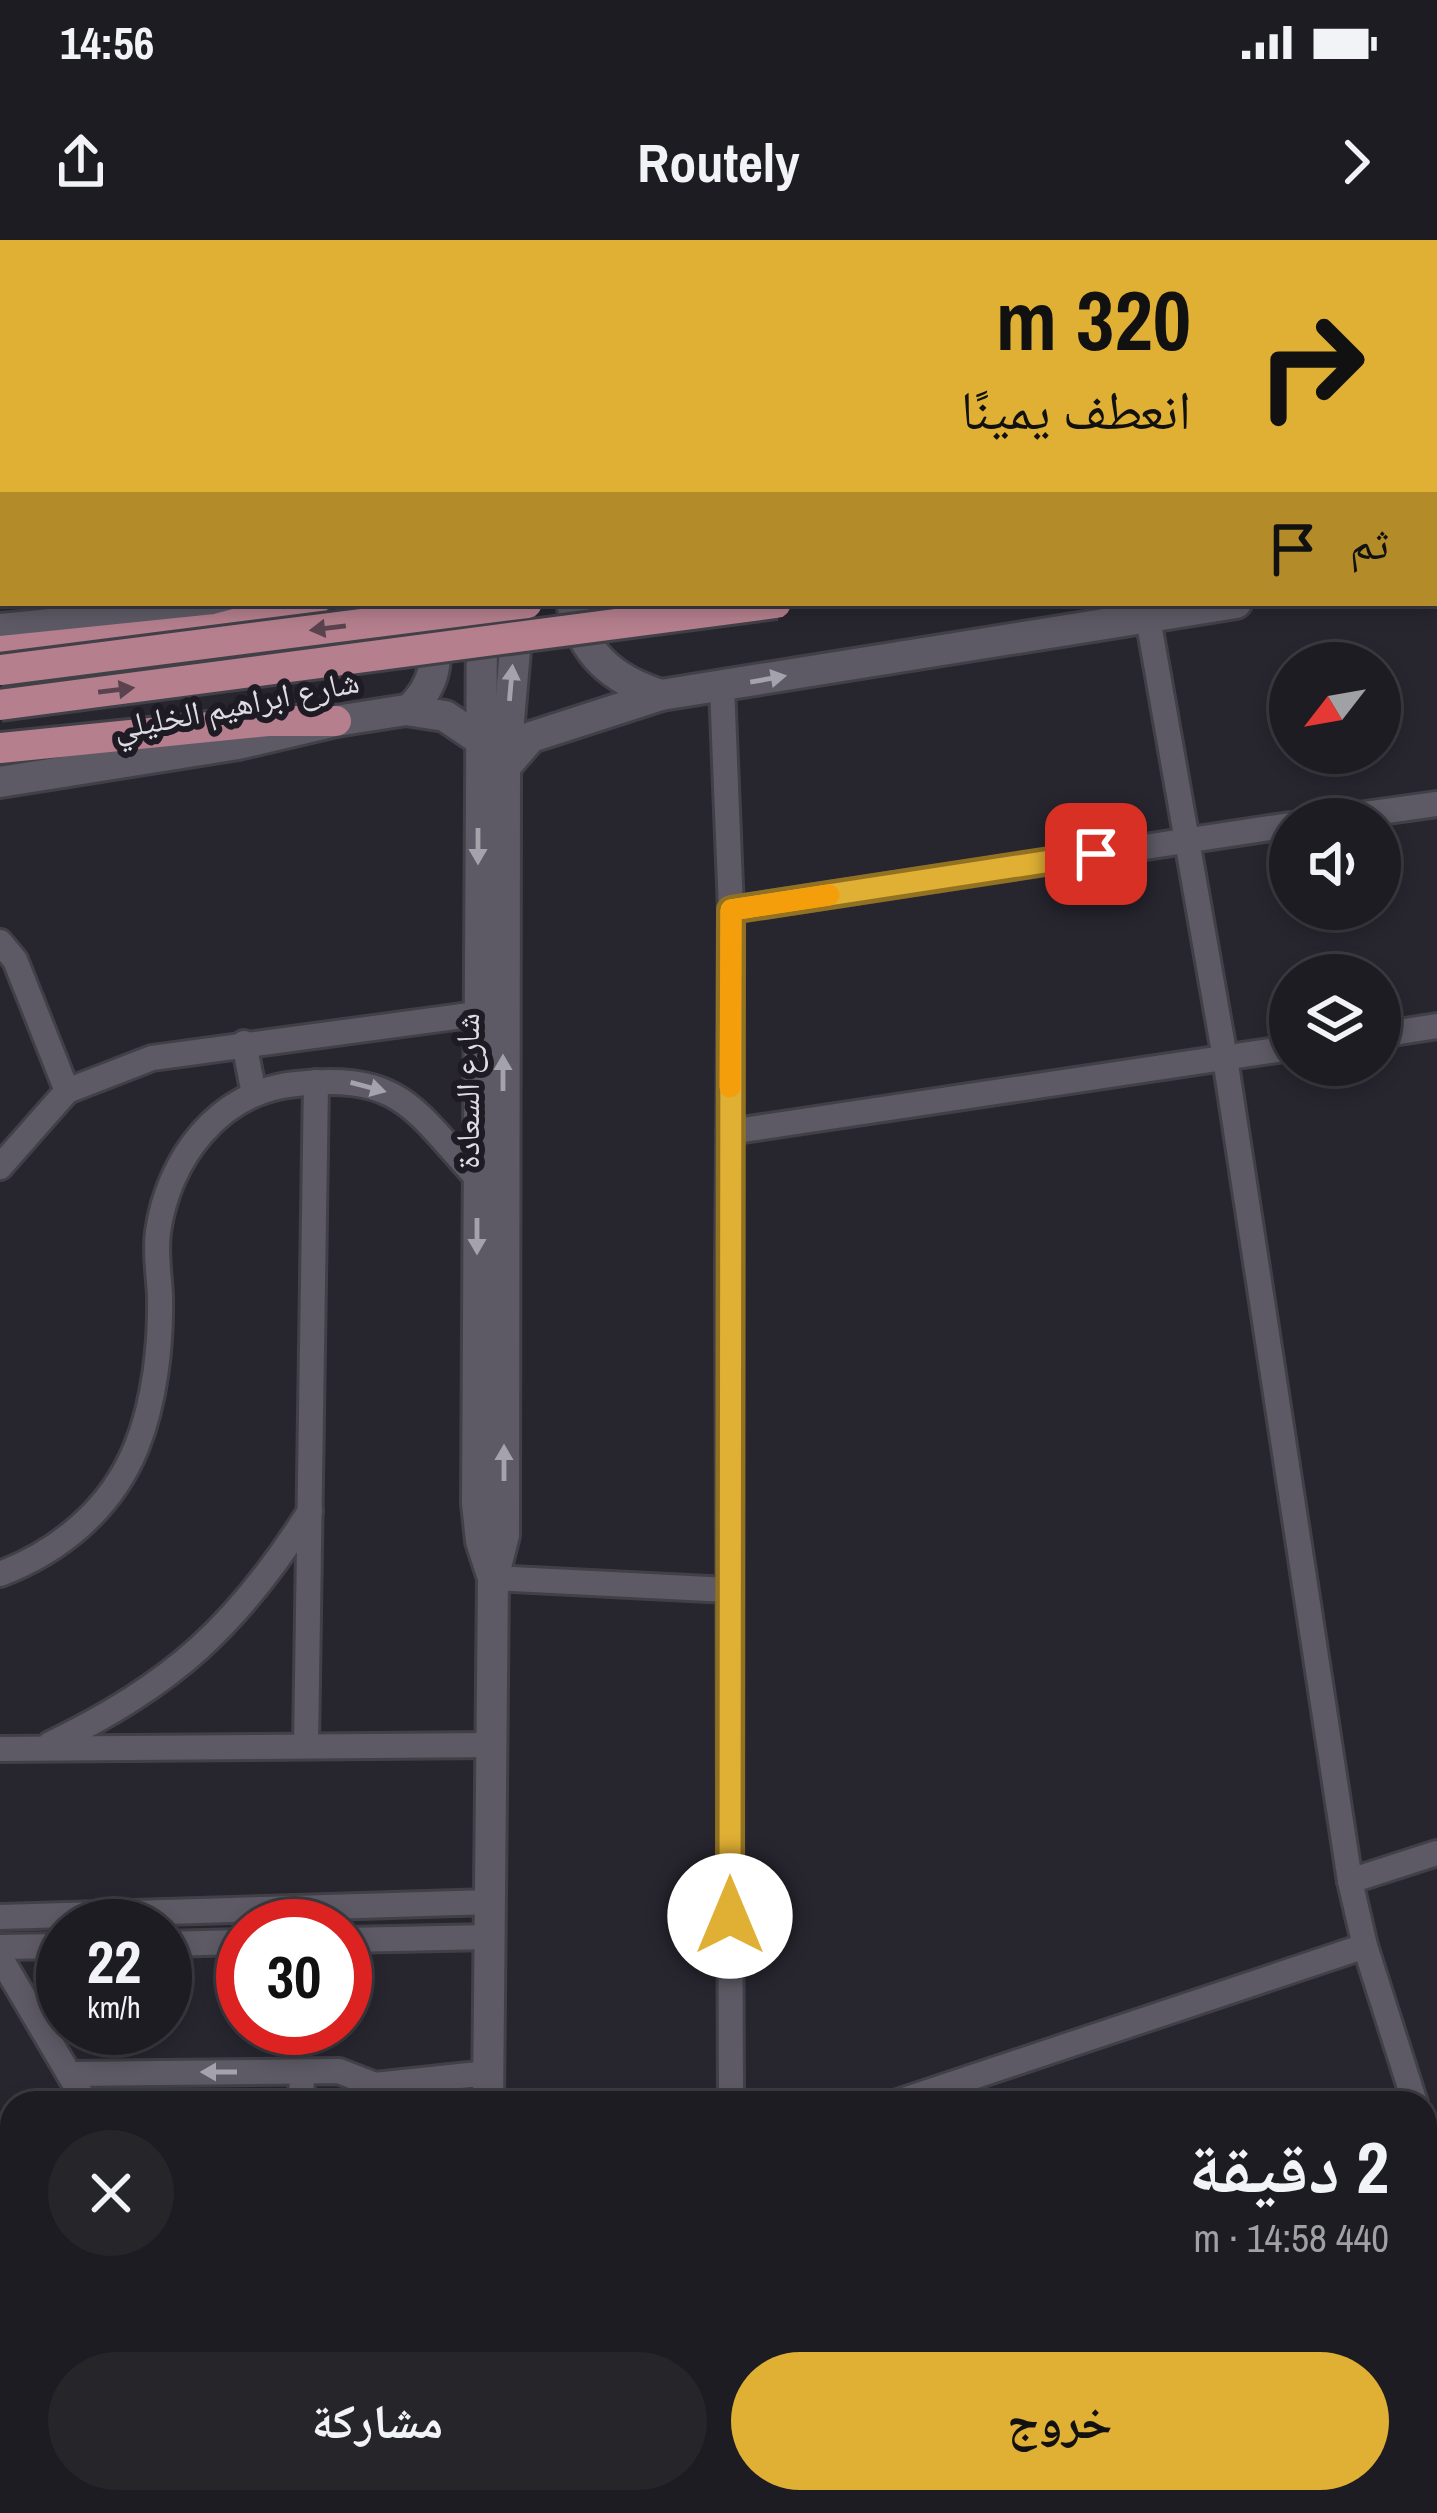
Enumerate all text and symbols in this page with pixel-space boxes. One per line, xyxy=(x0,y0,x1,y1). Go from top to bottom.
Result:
text: 14:56 xyxy=(60,12,154,73)
text: Routely xyxy=(637,126,800,199)
icon: share xyxy=(48,129,114,195)
icon: forward xyxy=(1323,129,1389,195)
text: 320 m xyxy=(996,263,1191,376)
icon: right xyxy=(1233,288,1389,444)
text: انعطف يمينًا xyxy=(961,373,1191,446)
text: ثم xyxy=(1350,512,1389,573)
icon: arrive xyxy=(1260,516,1326,582)
one-way arrow xyxy=(308,619,346,638)
north arrow xyxy=(1269,642,1401,774)
map controls xyxy=(1269,642,1401,1086)
street label: شارع ابراهيم الخليلي xyxy=(109,659,363,754)
one-way arrow xyxy=(502,664,521,701)
one-way arrow xyxy=(750,670,788,688)
one-way arrow xyxy=(98,680,135,699)
button: sound xyxy=(1269,798,1401,930)
pin xyxy=(1045,803,1147,905)
icon: arrive xyxy=(1063,821,1129,887)
one-way arrow xyxy=(469,828,488,866)
button: layers xyxy=(1269,954,1401,1086)
street label: شارع السعادة xyxy=(445,1013,489,1169)
one-way arrow xyxy=(493,1053,513,1091)
one-way arrow xyxy=(350,1079,387,1098)
one-way arrow xyxy=(467,1218,487,1256)
one-way arrow xyxy=(494,1443,514,1481)
position arrow xyxy=(667,1853,793,1979)
speed limit sign: 30 xyxy=(216,1899,372,2055)
text: 22 xyxy=(87,1921,141,2002)
text: km/h xyxy=(87,1987,141,2027)
one-way arrow xyxy=(199,2062,237,2082)
text: 2 دقيقة xyxy=(1189,2118,1389,2215)
button: close xyxy=(48,2130,174,2256)
text: 440 m · 14:58 xyxy=(1193,2212,1389,2264)
button: مشاركة xyxy=(48,2352,707,2490)
button: خروج xyxy=(731,2352,1389,2490)

